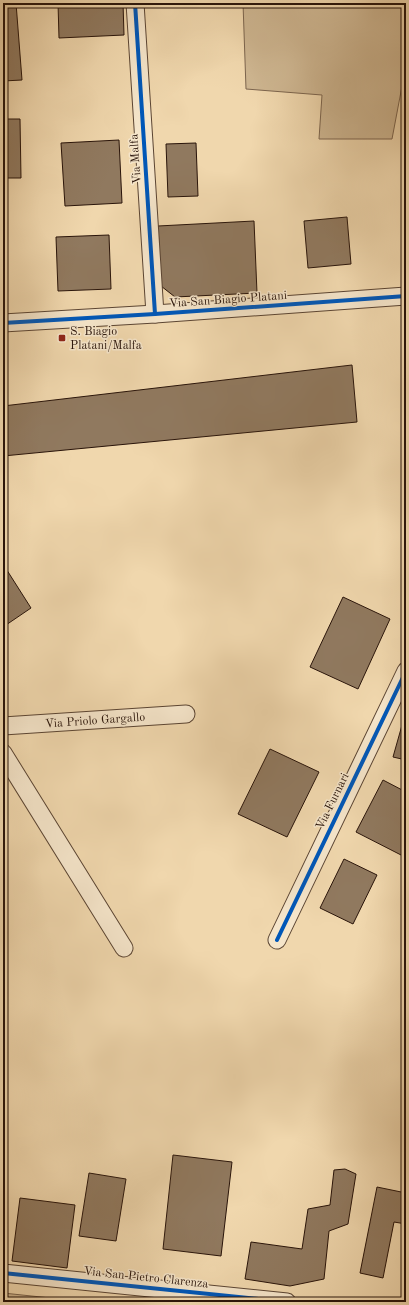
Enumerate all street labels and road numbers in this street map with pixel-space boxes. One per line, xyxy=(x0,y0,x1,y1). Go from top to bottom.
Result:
street label: Via Malfa xyxy=(128,133,144,184)
street label: Via San Biagio Platani xyxy=(169,290,287,310)
street label: Via Priolo Gargallo xyxy=(45,712,146,730)
street label: Via Furnari xyxy=(314,771,352,832)
street label: Via San Pietro Clarenza xyxy=(83,1265,209,1291)

